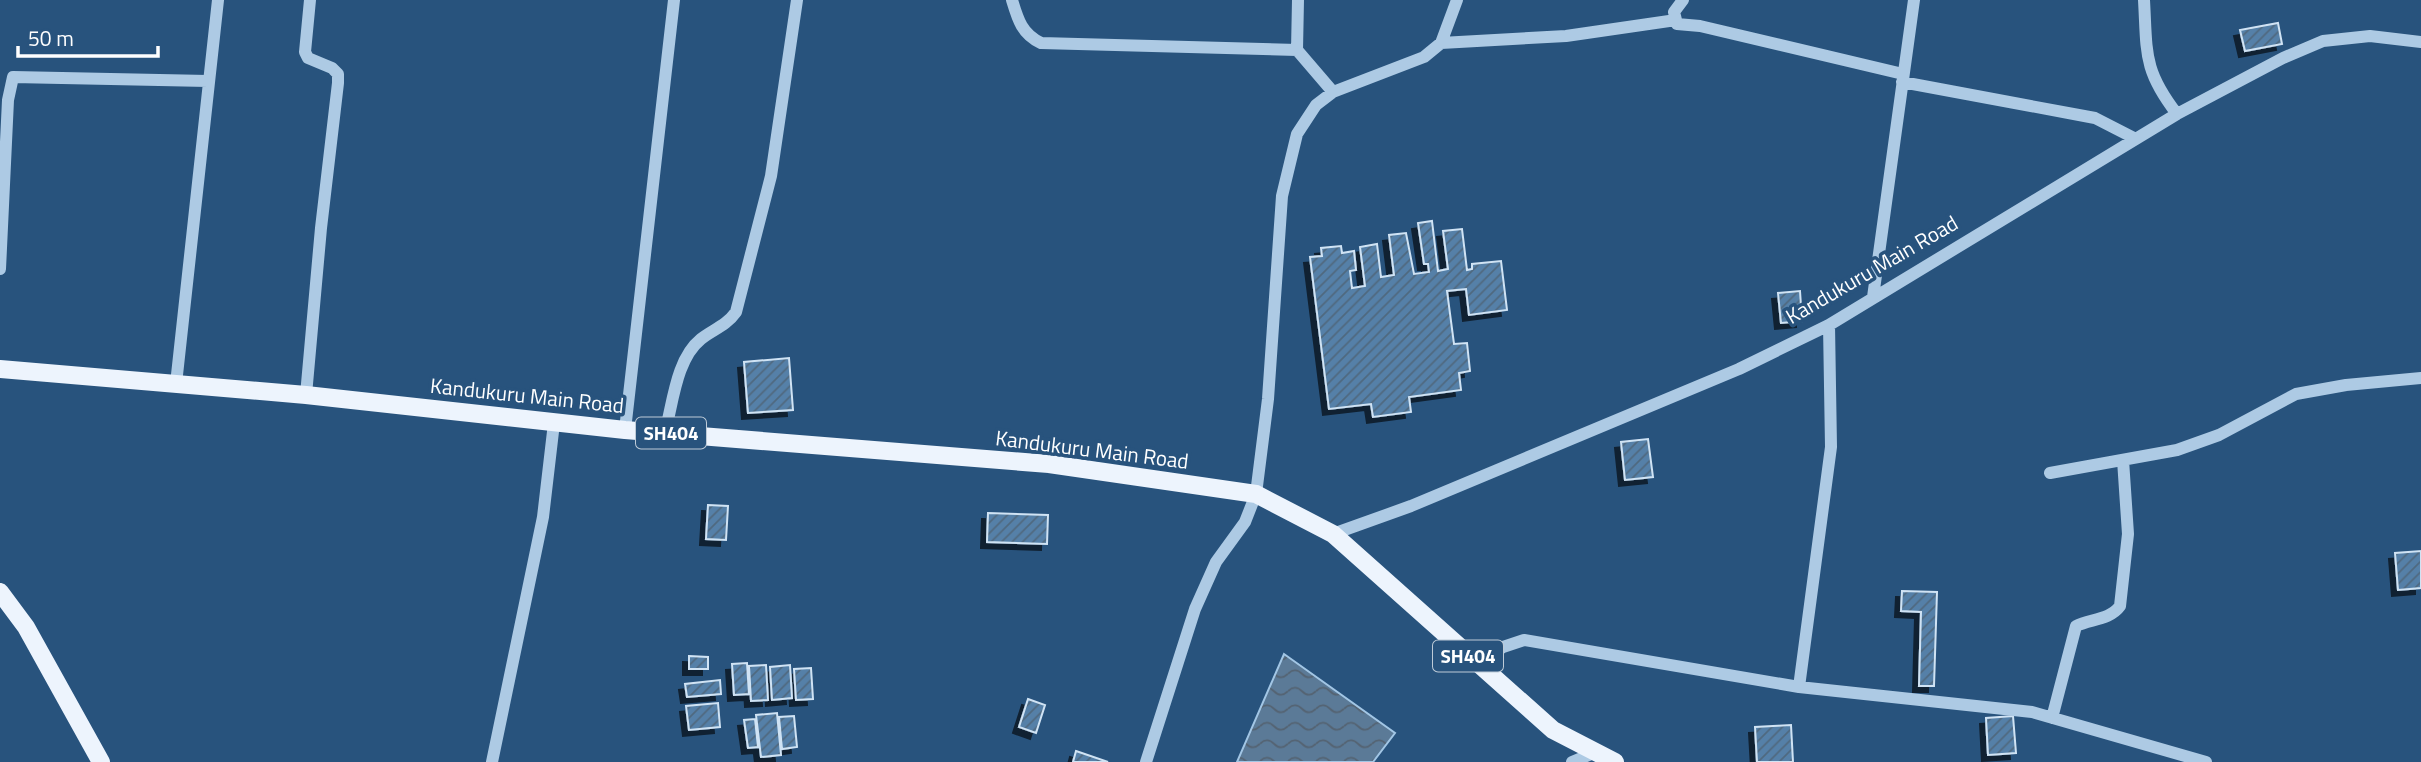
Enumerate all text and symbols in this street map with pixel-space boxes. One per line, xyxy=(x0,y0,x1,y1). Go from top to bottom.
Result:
scale bar xyxy=(18,14,158,58)
text: 50 m xyxy=(28,22,74,54)
street label: Kandukuru Main Road xyxy=(1779,207,1964,332)
street label: Kandukuru Main Road xyxy=(429,369,625,421)
road number: SH404 xyxy=(636,418,706,448)
street label: Kandukuru Main Road xyxy=(994,421,1191,477)
road number: SH404 xyxy=(1433,640,1503,671)

